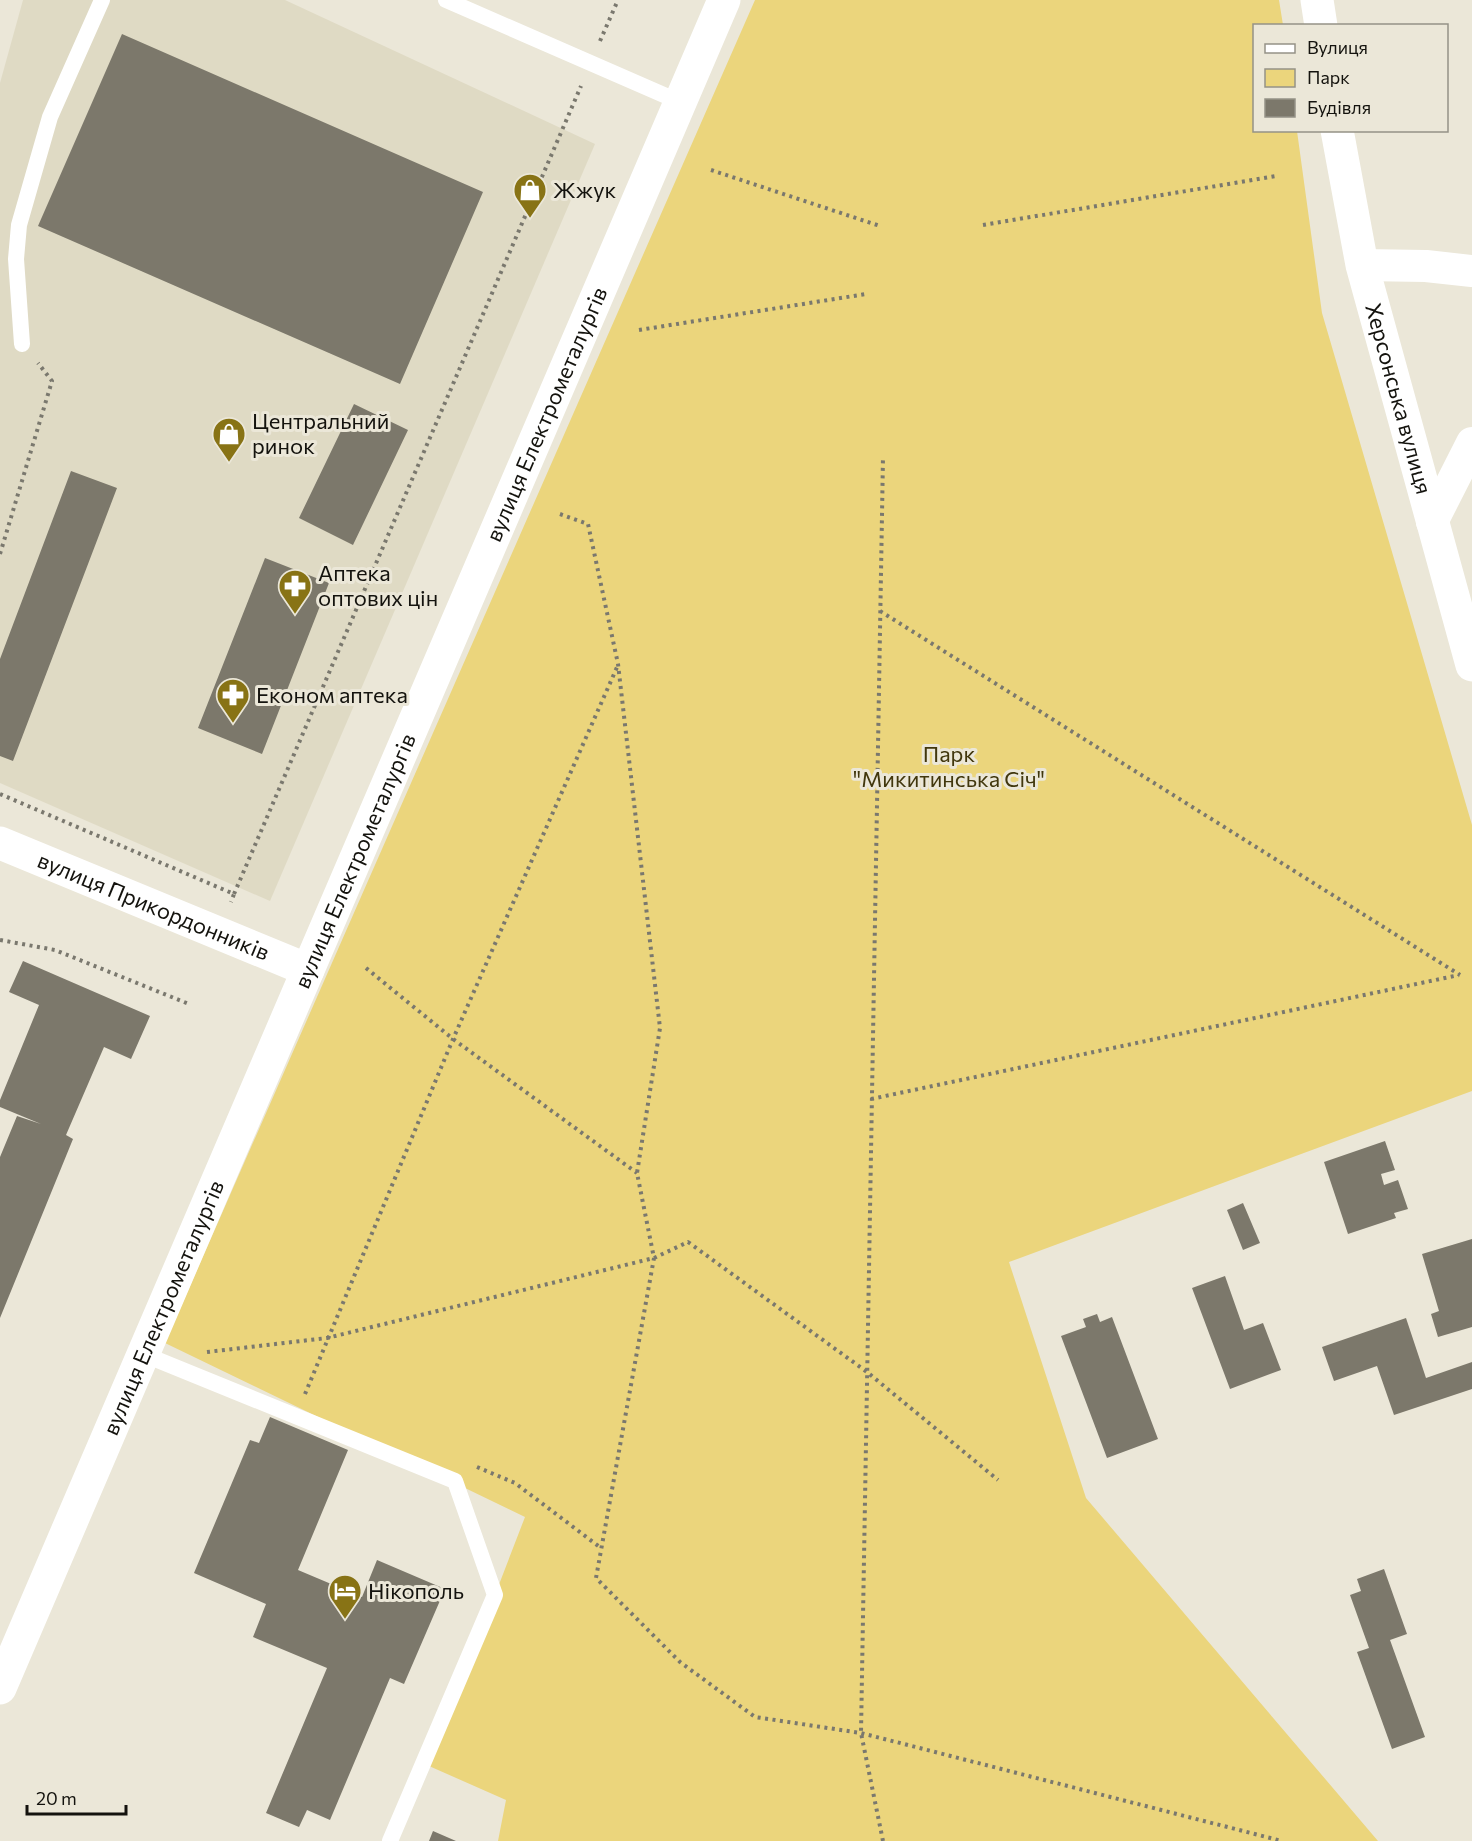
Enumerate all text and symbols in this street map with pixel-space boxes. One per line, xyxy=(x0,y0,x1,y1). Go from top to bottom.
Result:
legend xyxy=(1253,24,1448,132)
text: Вулиця xyxy=(1307,36,1368,58)
text: Парк xyxy=(1307,66,1350,88)
text: Будівля xyxy=(1307,96,1371,118)
shop icon: Жжук xyxy=(512,172,548,219)
place label: Жжук xyxy=(553,176,617,203)
street label: вулиця Електрометалургів xyxy=(479,283,612,546)
street label: Херсонська вулиця xyxy=(1360,300,1438,497)
place label: Центральний ринок xyxy=(252,407,389,459)
shop icon: Центральний ринок xyxy=(211,416,247,463)
place label: Аптека оптових цін xyxy=(318,559,438,611)
pharmacy icon: Аптека оптових цін xyxy=(277,568,313,615)
pharmacy icon: Економ аптека xyxy=(215,677,251,724)
place label: Економ аптека xyxy=(256,681,408,708)
street label: вулиця Електрометалургів xyxy=(288,729,421,992)
park label: Парк "Микитинська Січ" xyxy=(853,740,1045,792)
street label: вулиця Прикордонників xyxy=(34,846,274,966)
street label: вулиця Електрометалургів xyxy=(96,1176,229,1439)
hotel icon: Нікополь xyxy=(327,1573,363,1620)
place label: Нікополь xyxy=(368,1577,464,1604)
scale bar xyxy=(27,1778,126,1816)
text: 20 m xyxy=(36,1787,77,1809)

